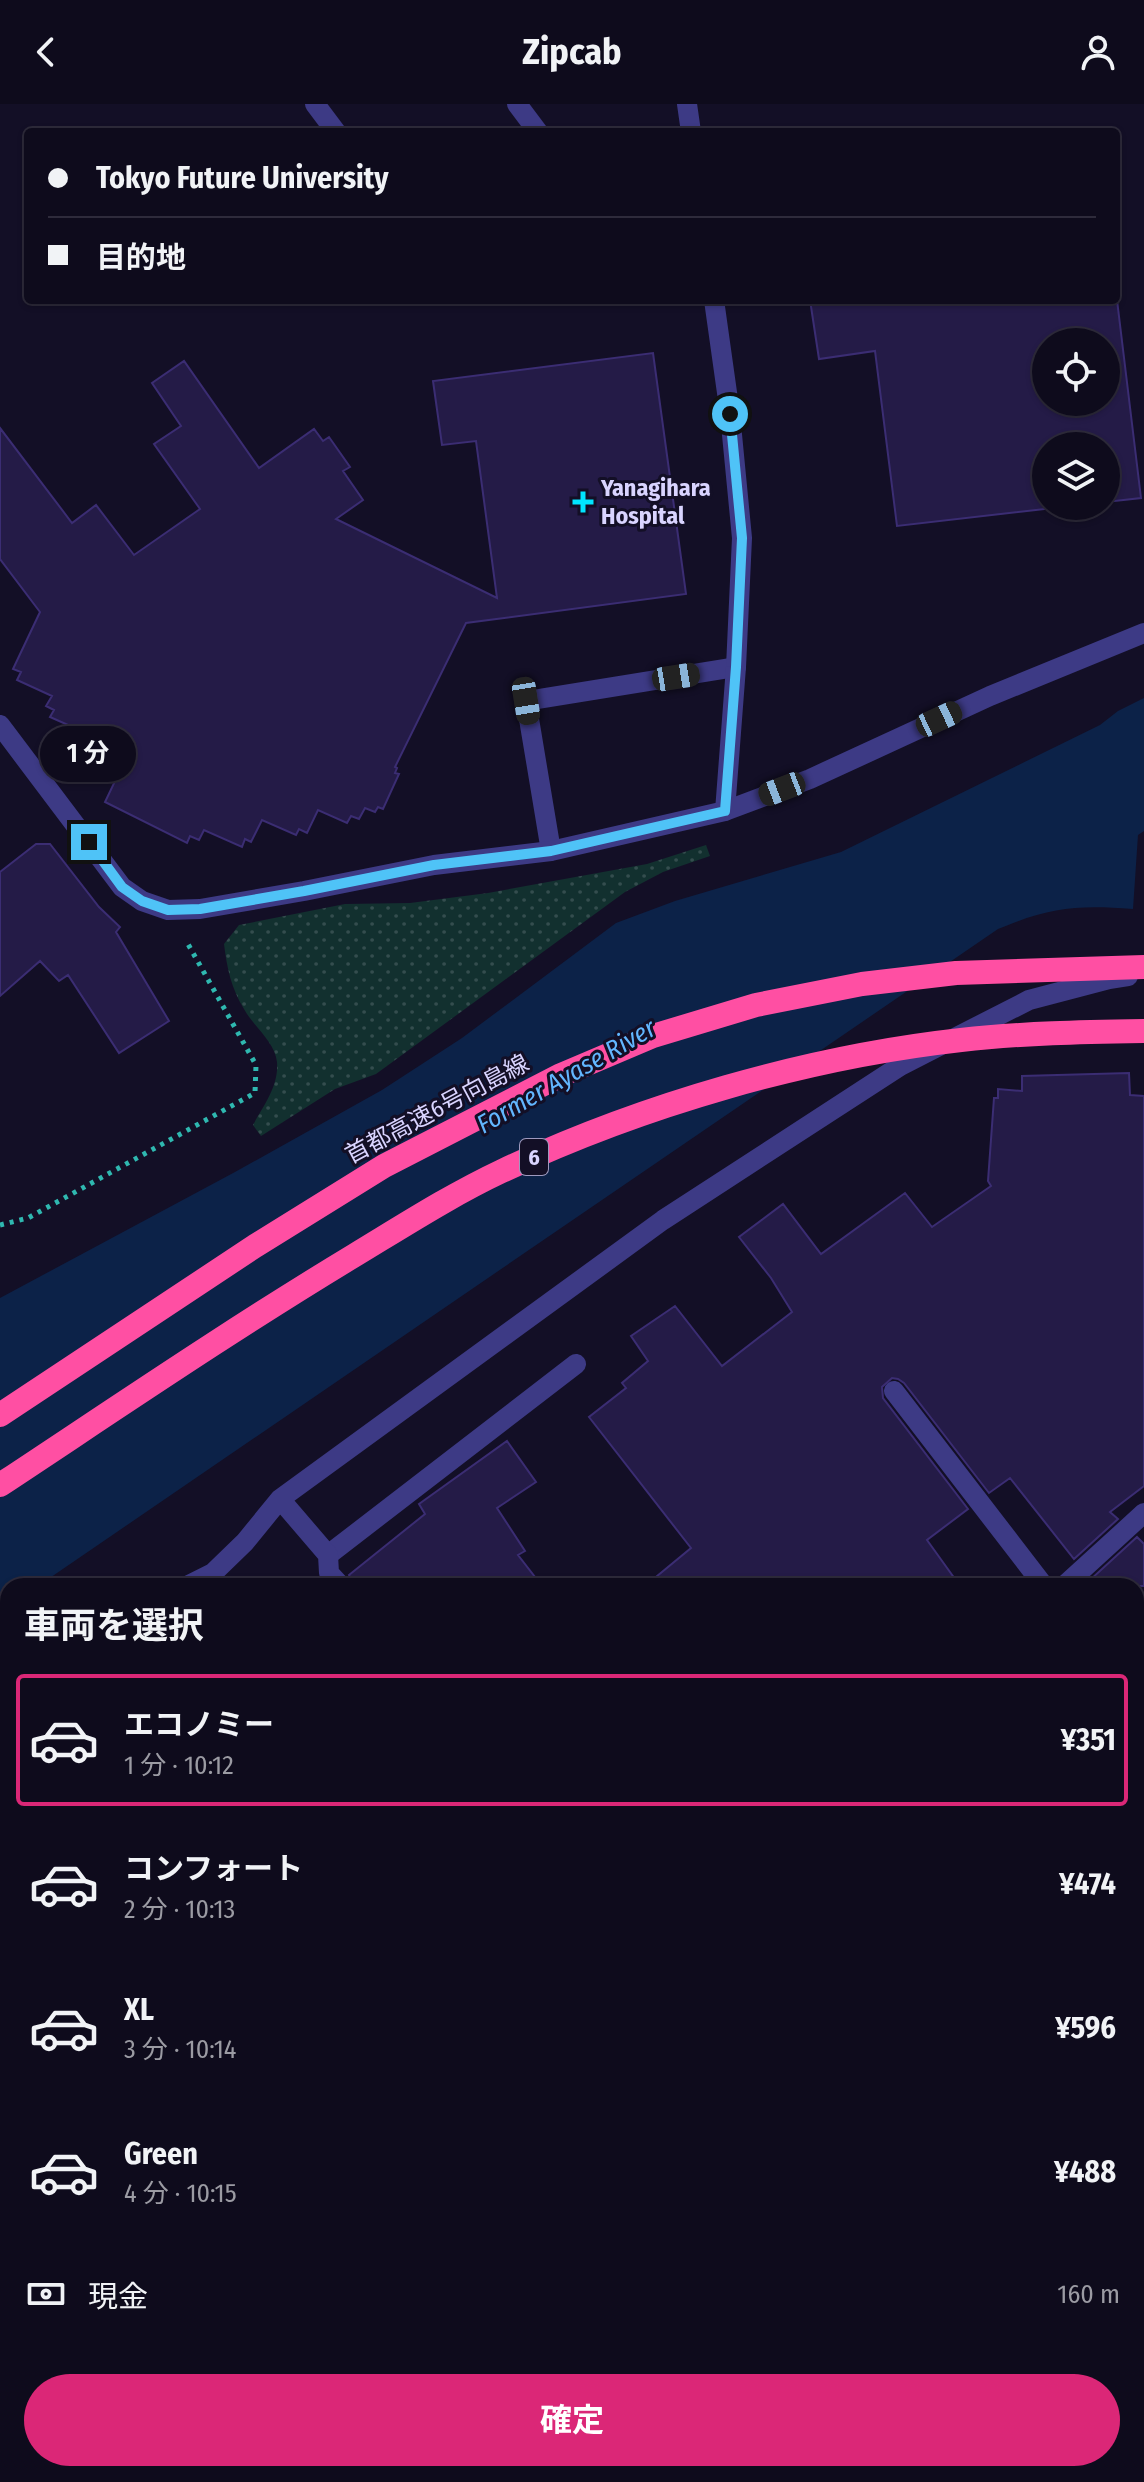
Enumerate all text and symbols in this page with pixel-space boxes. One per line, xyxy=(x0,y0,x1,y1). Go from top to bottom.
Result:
icon: back xyxy=(24,30,68,74)
text: Zipcab xyxy=(522,30,622,74)
icon: person xyxy=(1076,30,1120,74)
text: Tokyo Future University xyxy=(96,160,389,196)
text: 目的地 xyxy=(96,240,186,276)
map controls xyxy=(1032,328,1120,520)
button: locate xyxy=(1032,328,1120,416)
route start xyxy=(712,396,748,432)
button: layers xyxy=(1032,432,1120,520)
place label: Yanagihara Hospital xyxy=(600,474,711,530)
marker: Yanagihara Hospital xyxy=(572,491,594,513)
car xyxy=(650,661,702,693)
car xyxy=(510,675,542,727)
car xyxy=(912,698,966,740)
callout: 1 分 xyxy=(41,726,137,782)
text: 1 分 xyxy=(67,738,109,769)
car xyxy=(755,769,809,809)
route end xyxy=(71,824,107,860)
water label: Former Ayase River xyxy=(471,1012,662,1140)
street label: 首都高速6号向島線 xyxy=(340,1048,534,1170)
road number: 6 xyxy=(520,1139,548,1175)
text: 車両を選択 xyxy=(24,1604,204,1648)
icon: car xyxy=(28,1704,100,1776)
text: エコノミー xyxy=(124,1707,274,1743)
text: ¥351 xyxy=(1061,1722,1116,1758)
text: 1 分 · 10:12 xyxy=(124,1750,234,1781)
icon: car xyxy=(28,1848,100,1920)
text: コンフォート xyxy=(124,1851,303,1887)
text: ¥474 xyxy=(1059,1866,1116,1902)
text: 2 分 · 10:13 xyxy=(124,1894,235,1925)
icon: car xyxy=(28,1992,100,2064)
text: XL xyxy=(124,1992,154,2028)
text: ¥596 xyxy=(1055,2010,1116,2046)
text: 3 分 · 10:14 xyxy=(124,2034,236,2065)
icon: car xyxy=(28,2136,100,2208)
text: Green xyxy=(124,2136,198,2172)
text: ¥488 xyxy=(1054,2154,1116,2190)
text: 4 分 · 10:15 xyxy=(124,2178,237,2209)
icon: cash xyxy=(24,2272,68,2316)
text: 現金 xyxy=(88,2279,148,2315)
text: 160 m xyxy=(1057,2279,1120,2310)
button: 確定 xyxy=(24,2374,1120,2466)

